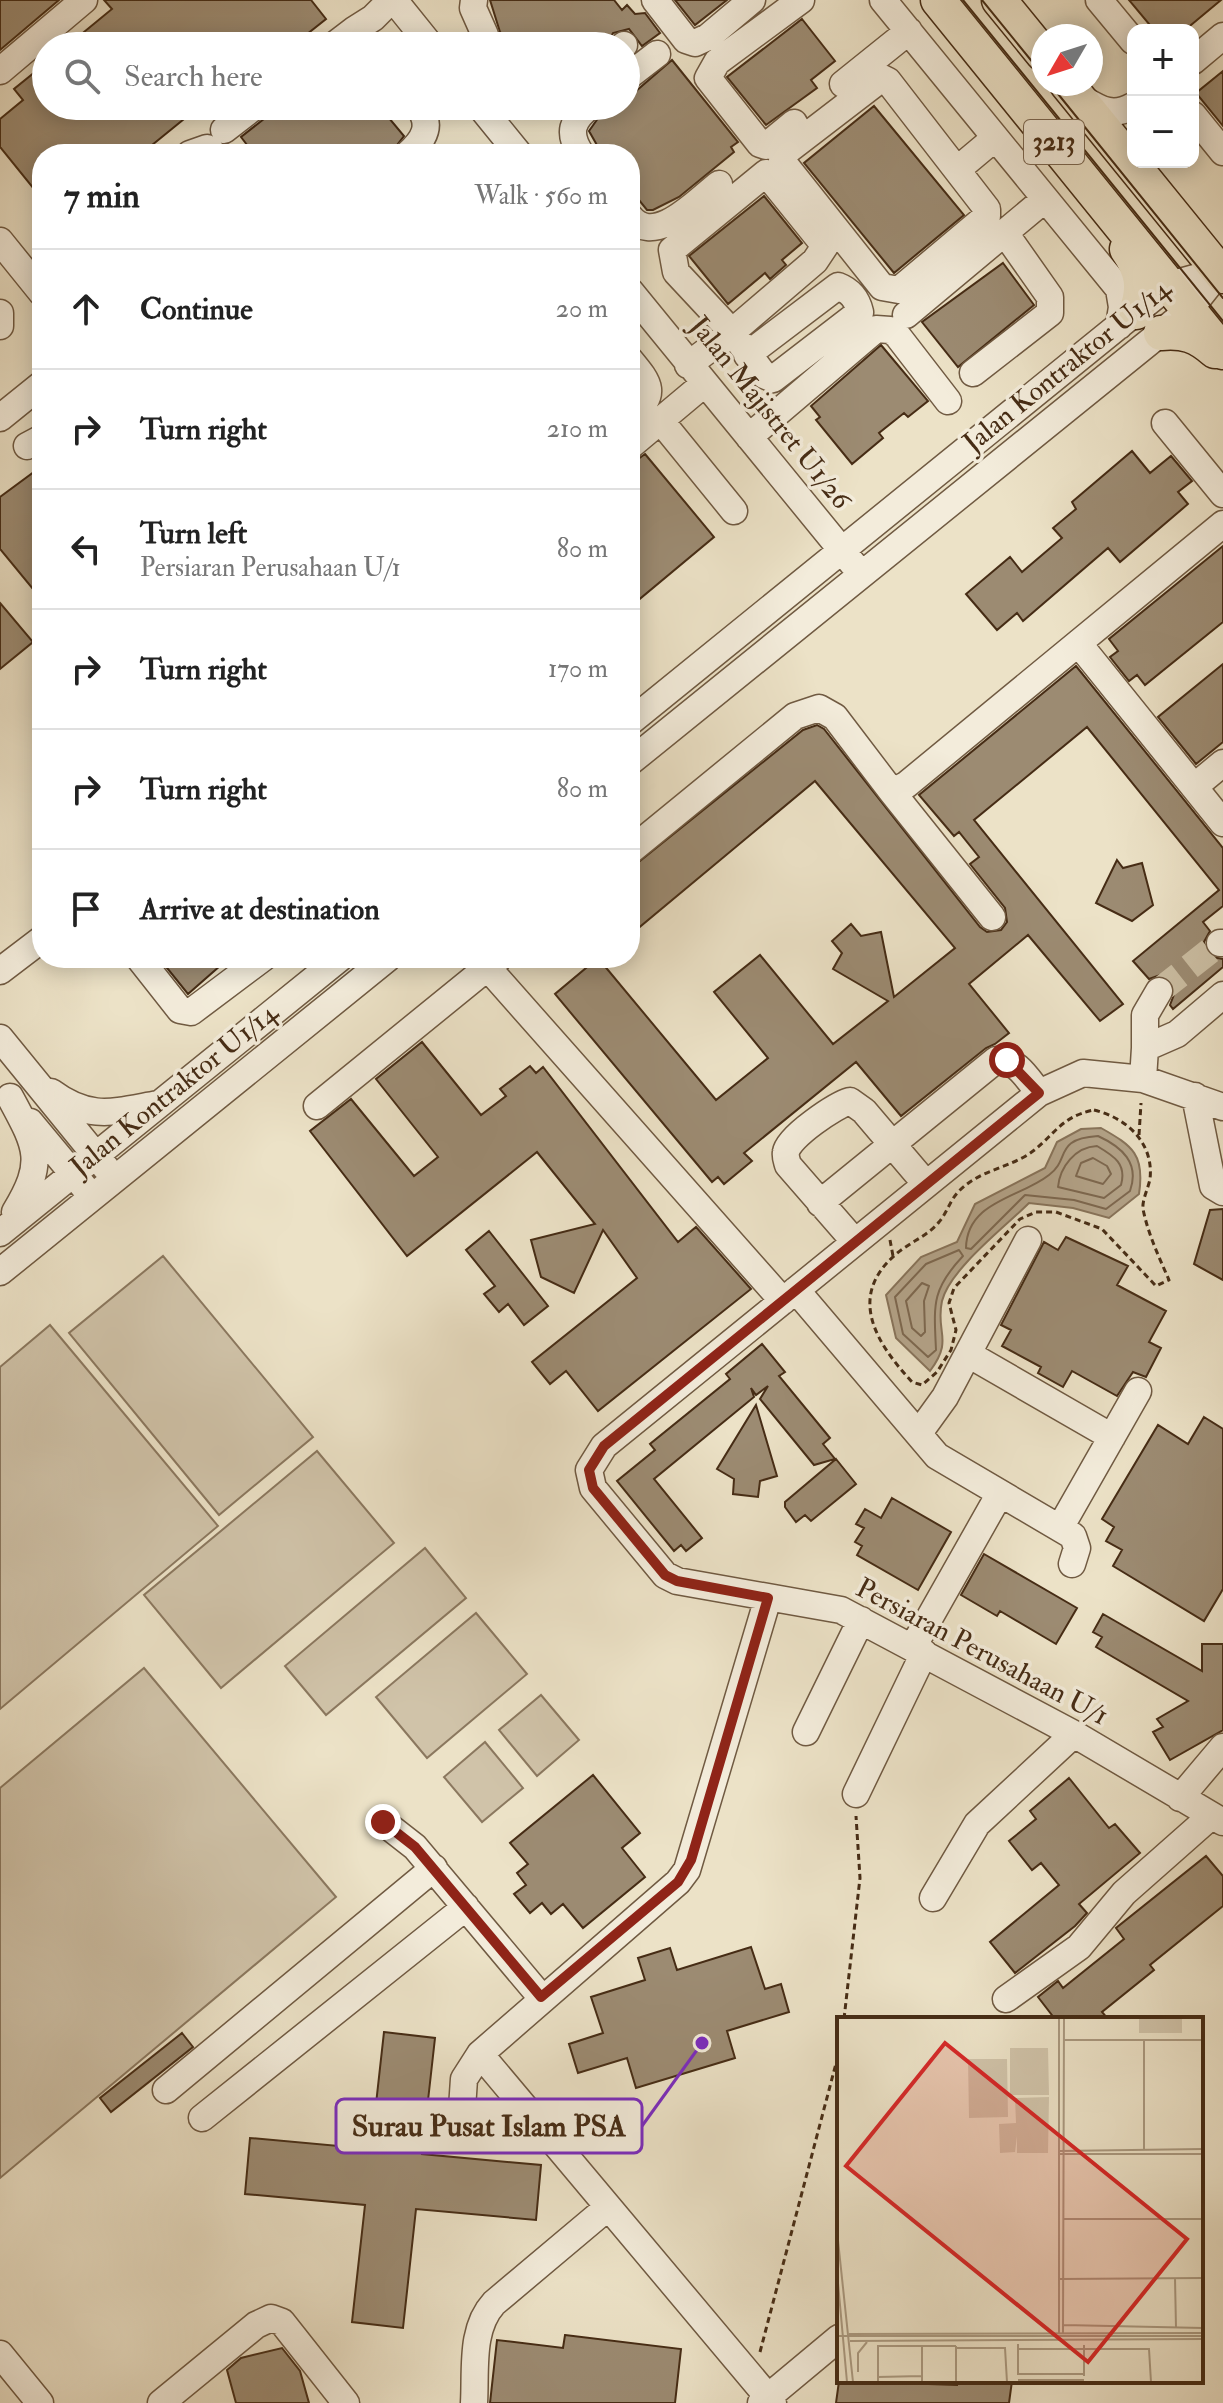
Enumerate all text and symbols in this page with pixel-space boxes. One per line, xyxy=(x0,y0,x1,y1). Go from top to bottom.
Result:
north arrow xyxy=(1031,24,1103,96)
map controls xyxy=(1127,24,1199,168)
button: + xyxy=(1127,24,1199,96)
search box xyxy=(32,32,640,120)
icon: search xyxy=(60,54,104,98)
text: Search here xyxy=(124,58,263,95)
button: − xyxy=(1127,96,1199,168)
road number: 3213 xyxy=(1024,120,1084,164)
text: 7 min xyxy=(64,175,140,218)
text: Walk · 560 m xyxy=(475,180,608,212)
street label: Jalan Kontraktor U1/14 xyxy=(955,270,1179,461)
icon: ahead xyxy=(64,287,108,331)
text: Continue xyxy=(140,291,253,328)
text: 20 m xyxy=(556,293,608,325)
street label: Jalan Majistret U1/26 xyxy=(681,309,860,518)
icon: right xyxy=(64,407,108,451)
text: Turn right xyxy=(140,411,267,448)
text: 210 m xyxy=(547,413,608,445)
text: Turn left xyxy=(140,515,247,552)
icon: left xyxy=(64,527,108,571)
text: 80 m xyxy=(557,533,608,565)
text: Persiaran Perusahaan U/1 xyxy=(140,552,401,584)
icon: right xyxy=(64,647,108,691)
text: Turn right xyxy=(140,651,267,688)
text: 170 m xyxy=(548,653,608,685)
icon: right xyxy=(64,767,108,811)
text: Turn right xyxy=(140,771,267,808)
text: 80 m xyxy=(557,773,608,805)
icon: arrive xyxy=(64,887,108,931)
text: Arrive at destination xyxy=(140,891,380,928)
street label: Jalan Kontraktor U1/14 xyxy=(62,994,286,1185)
route start xyxy=(989,1042,1025,1078)
street label: Persiaran Perusahaan U/1 xyxy=(850,1571,1114,1733)
route end xyxy=(365,1804,401,1840)
inset map xyxy=(837,2017,1203,2383)
callout: Surau Pusat Islam PSA xyxy=(336,2099,642,2153)
text: Surau Pusat Islam PSA xyxy=(352,2108,627,2145)

